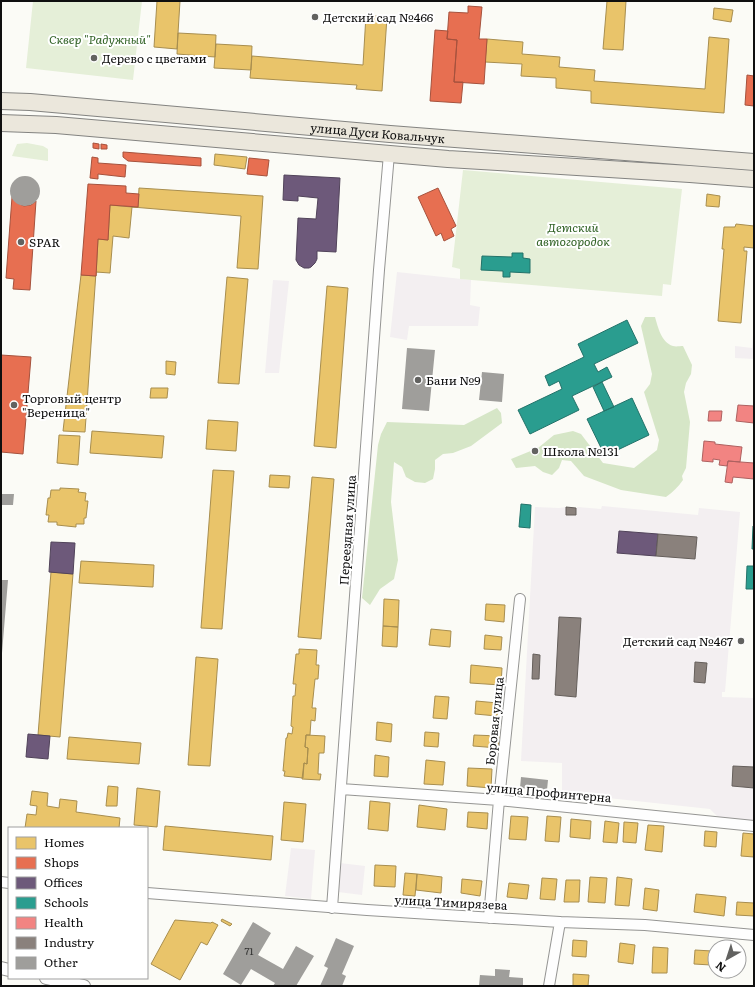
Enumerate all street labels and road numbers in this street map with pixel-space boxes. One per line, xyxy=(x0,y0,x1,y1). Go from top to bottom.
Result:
street label: улица Дуси Ковальчук xyxy=(310,118,445,147)
street label: Переездная улица xyxy=(334,474,360,586)
street label: Боровая улица xyxy=(480,675,508,766)
street label: улица Профинтерна xyxy=(486,778,613,806)
street label: улица Тимирязева xyxy=(394,890,508,914)

